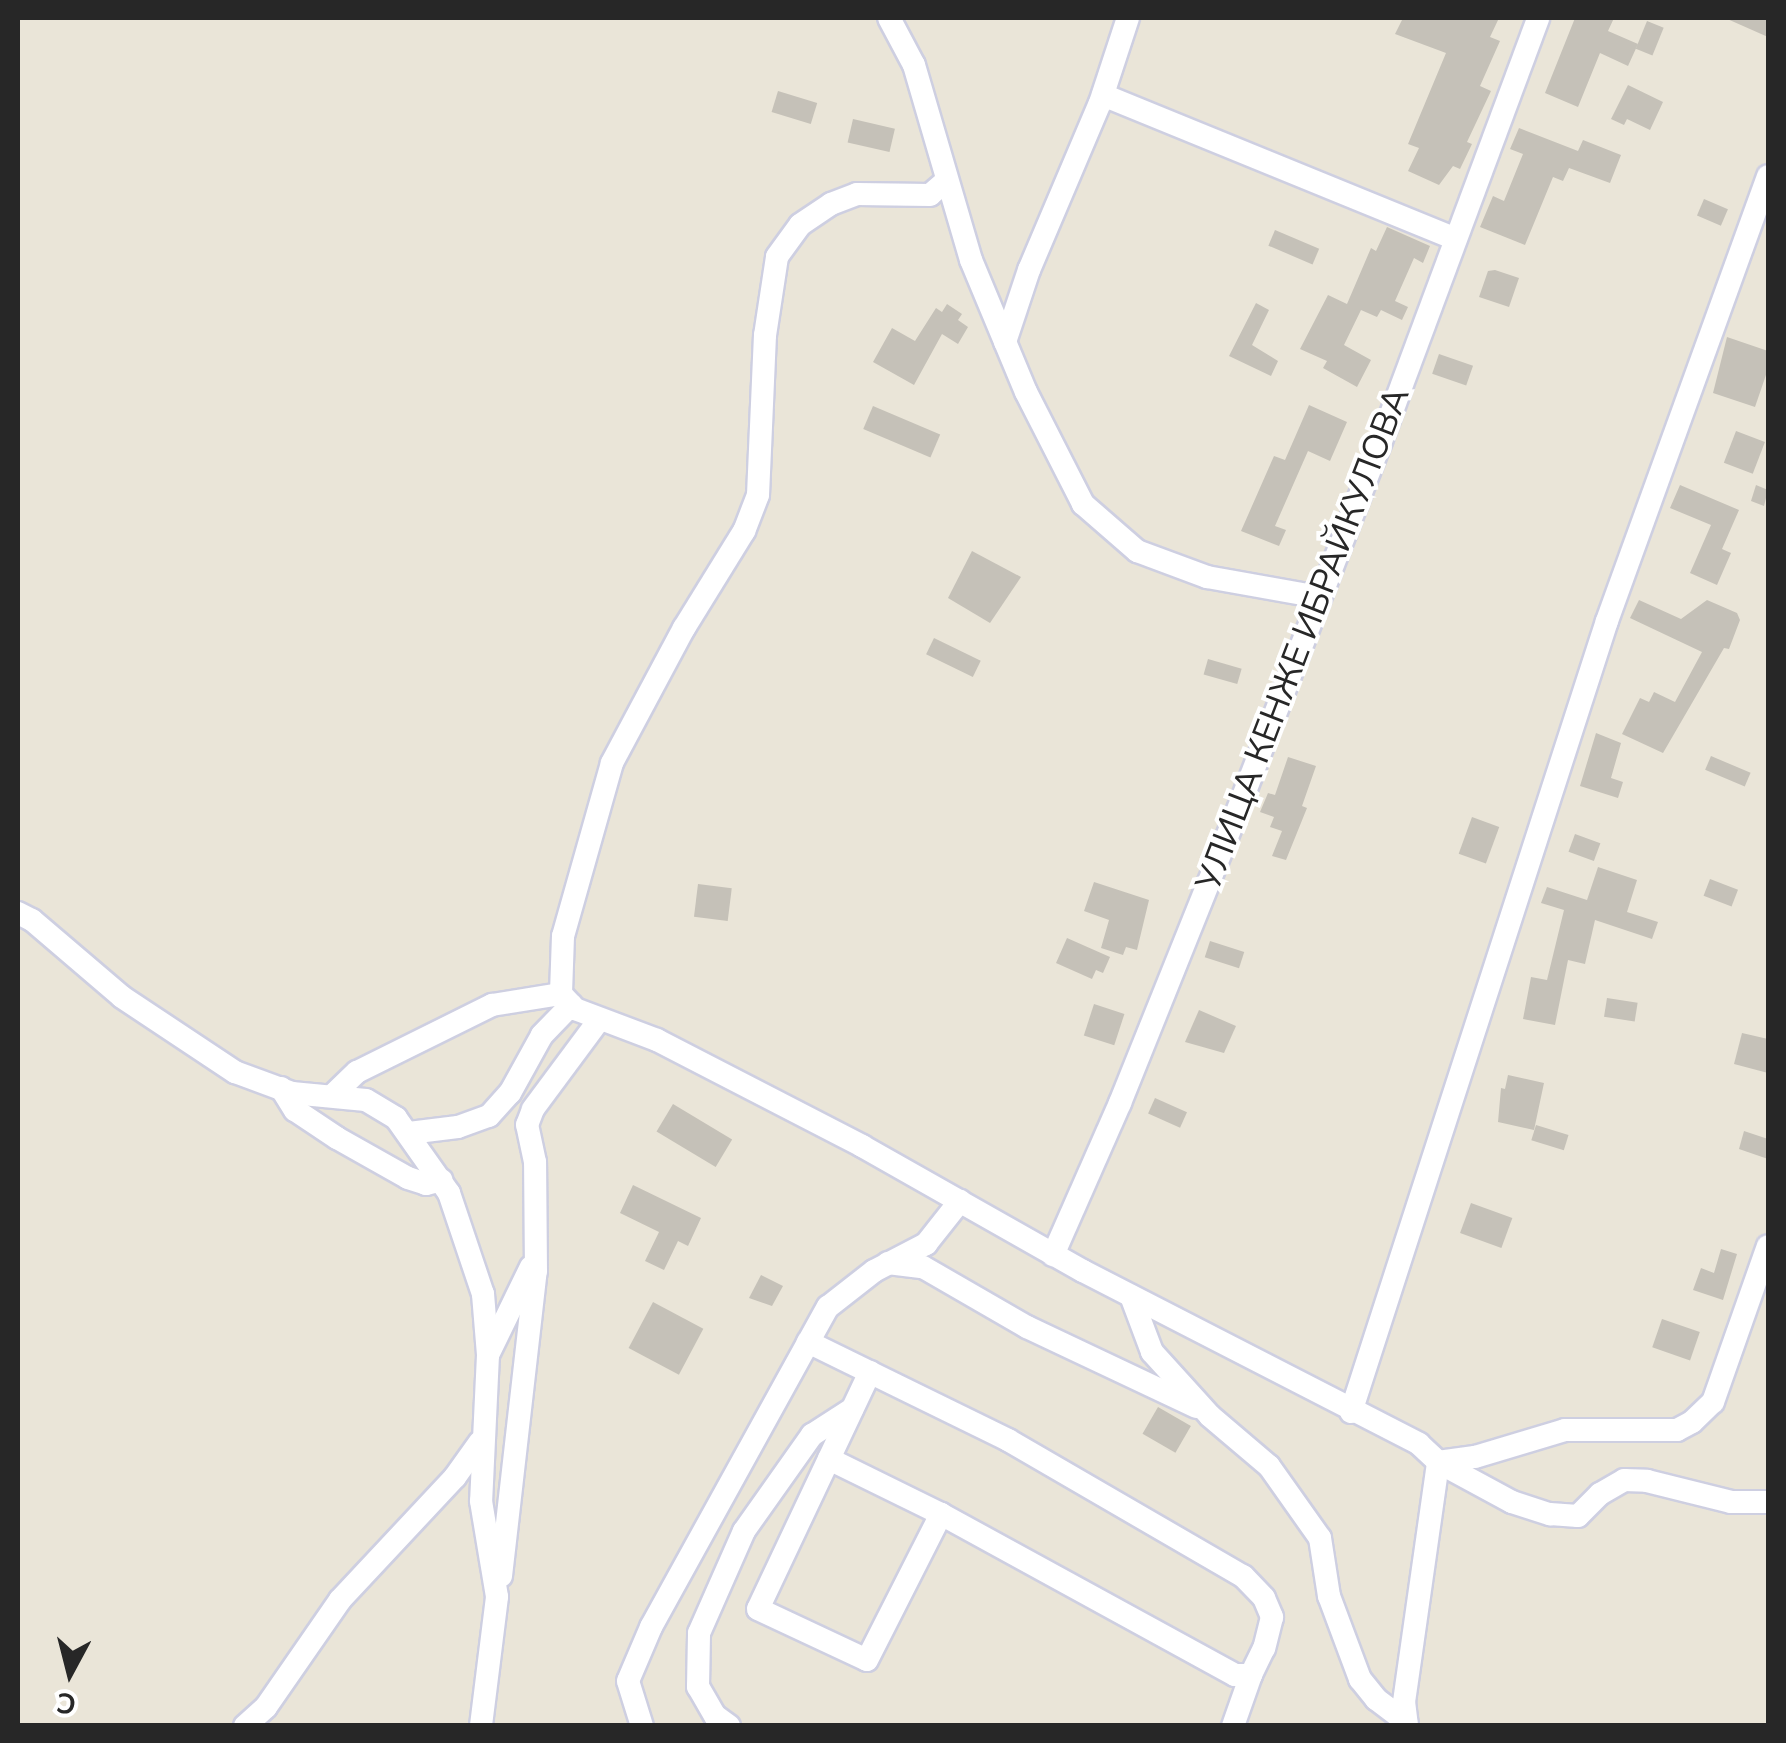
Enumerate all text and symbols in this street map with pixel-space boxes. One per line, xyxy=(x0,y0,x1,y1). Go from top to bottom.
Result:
street label: УЛИЦА КЕНЖЕ ИБРАЙКУЛОВА xyxy=(1187,381,1419,897)
north arrow xyxy=(20,1623,120,1723)
text: С xyxy=(55,1683,78,1723)

